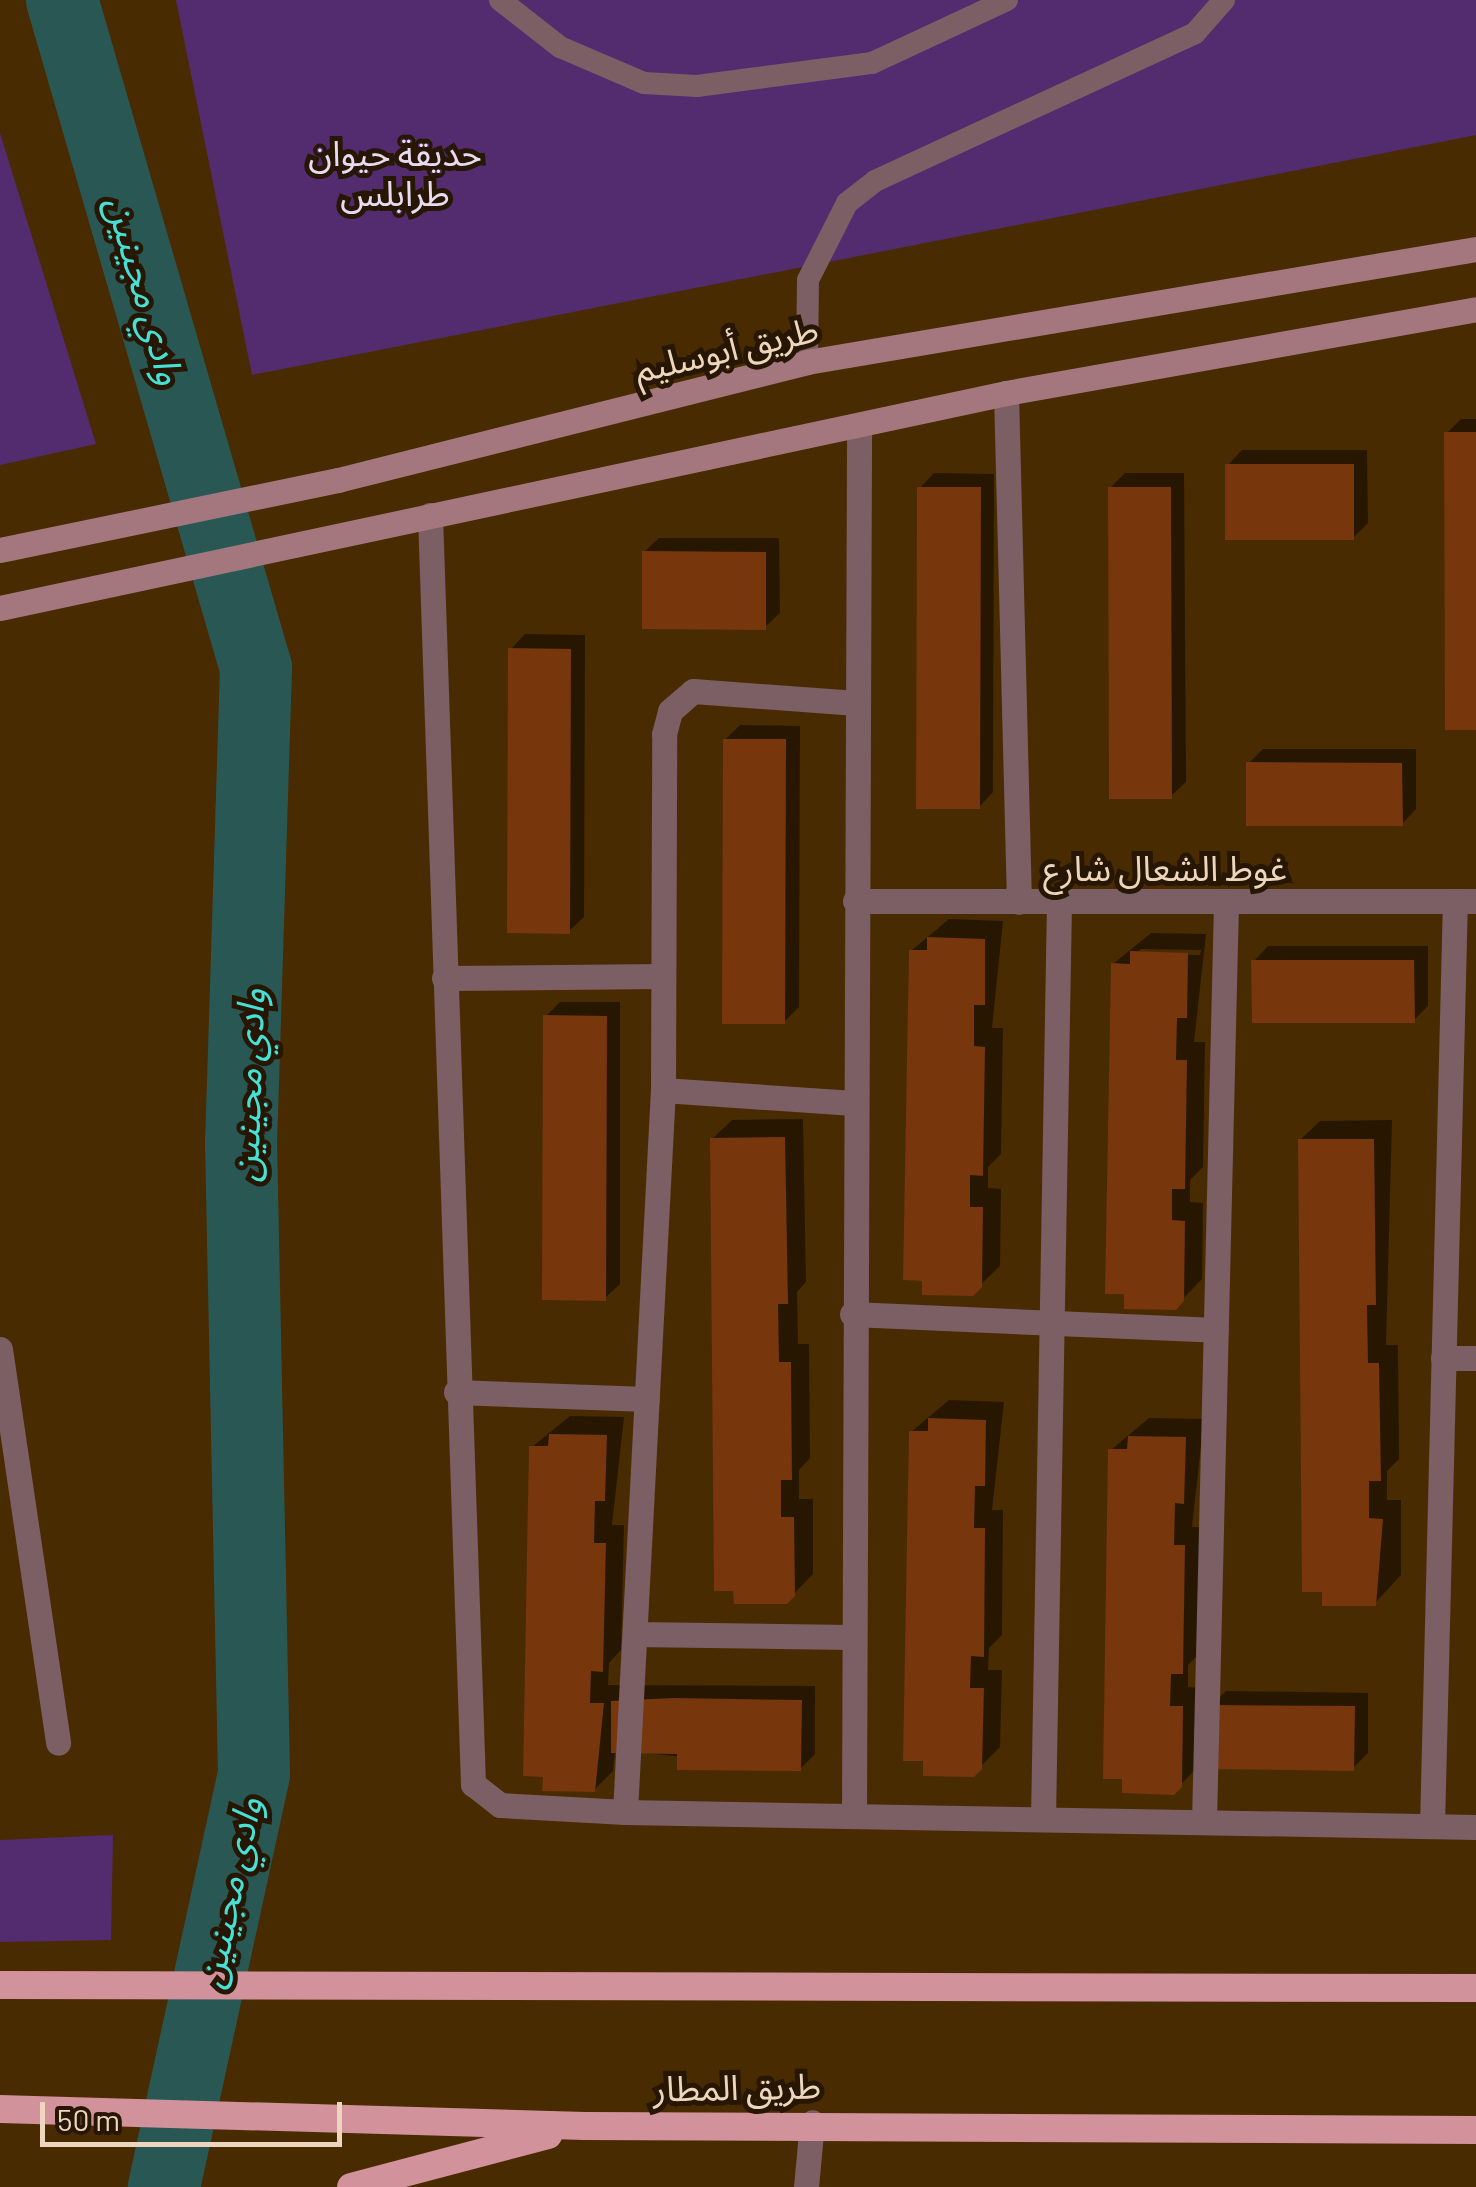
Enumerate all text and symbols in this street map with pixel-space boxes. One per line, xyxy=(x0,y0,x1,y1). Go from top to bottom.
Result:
park label: حديقة حيوان طرابلس xyxy=(308,131,482,213)
water label: وادي مجينين xyxy=(97,191,195,389)
street label: طريق أبوسليم xyxy=(630,306,822,390)
street label: غوط الشعال شارع xyxy=(1043,846,1287,888)
water label: وادي مجينين xyxy=(221,987,273,1183)
water label: وادي مجينين xyxy=(186,1793,270,1991)
street label: طريق المطار xyxy=(653,2064,821,2108)
scale bar xyxy=(45,2082,348,2144)
text: 50 m xyxy=(57,2101,120,2137)

